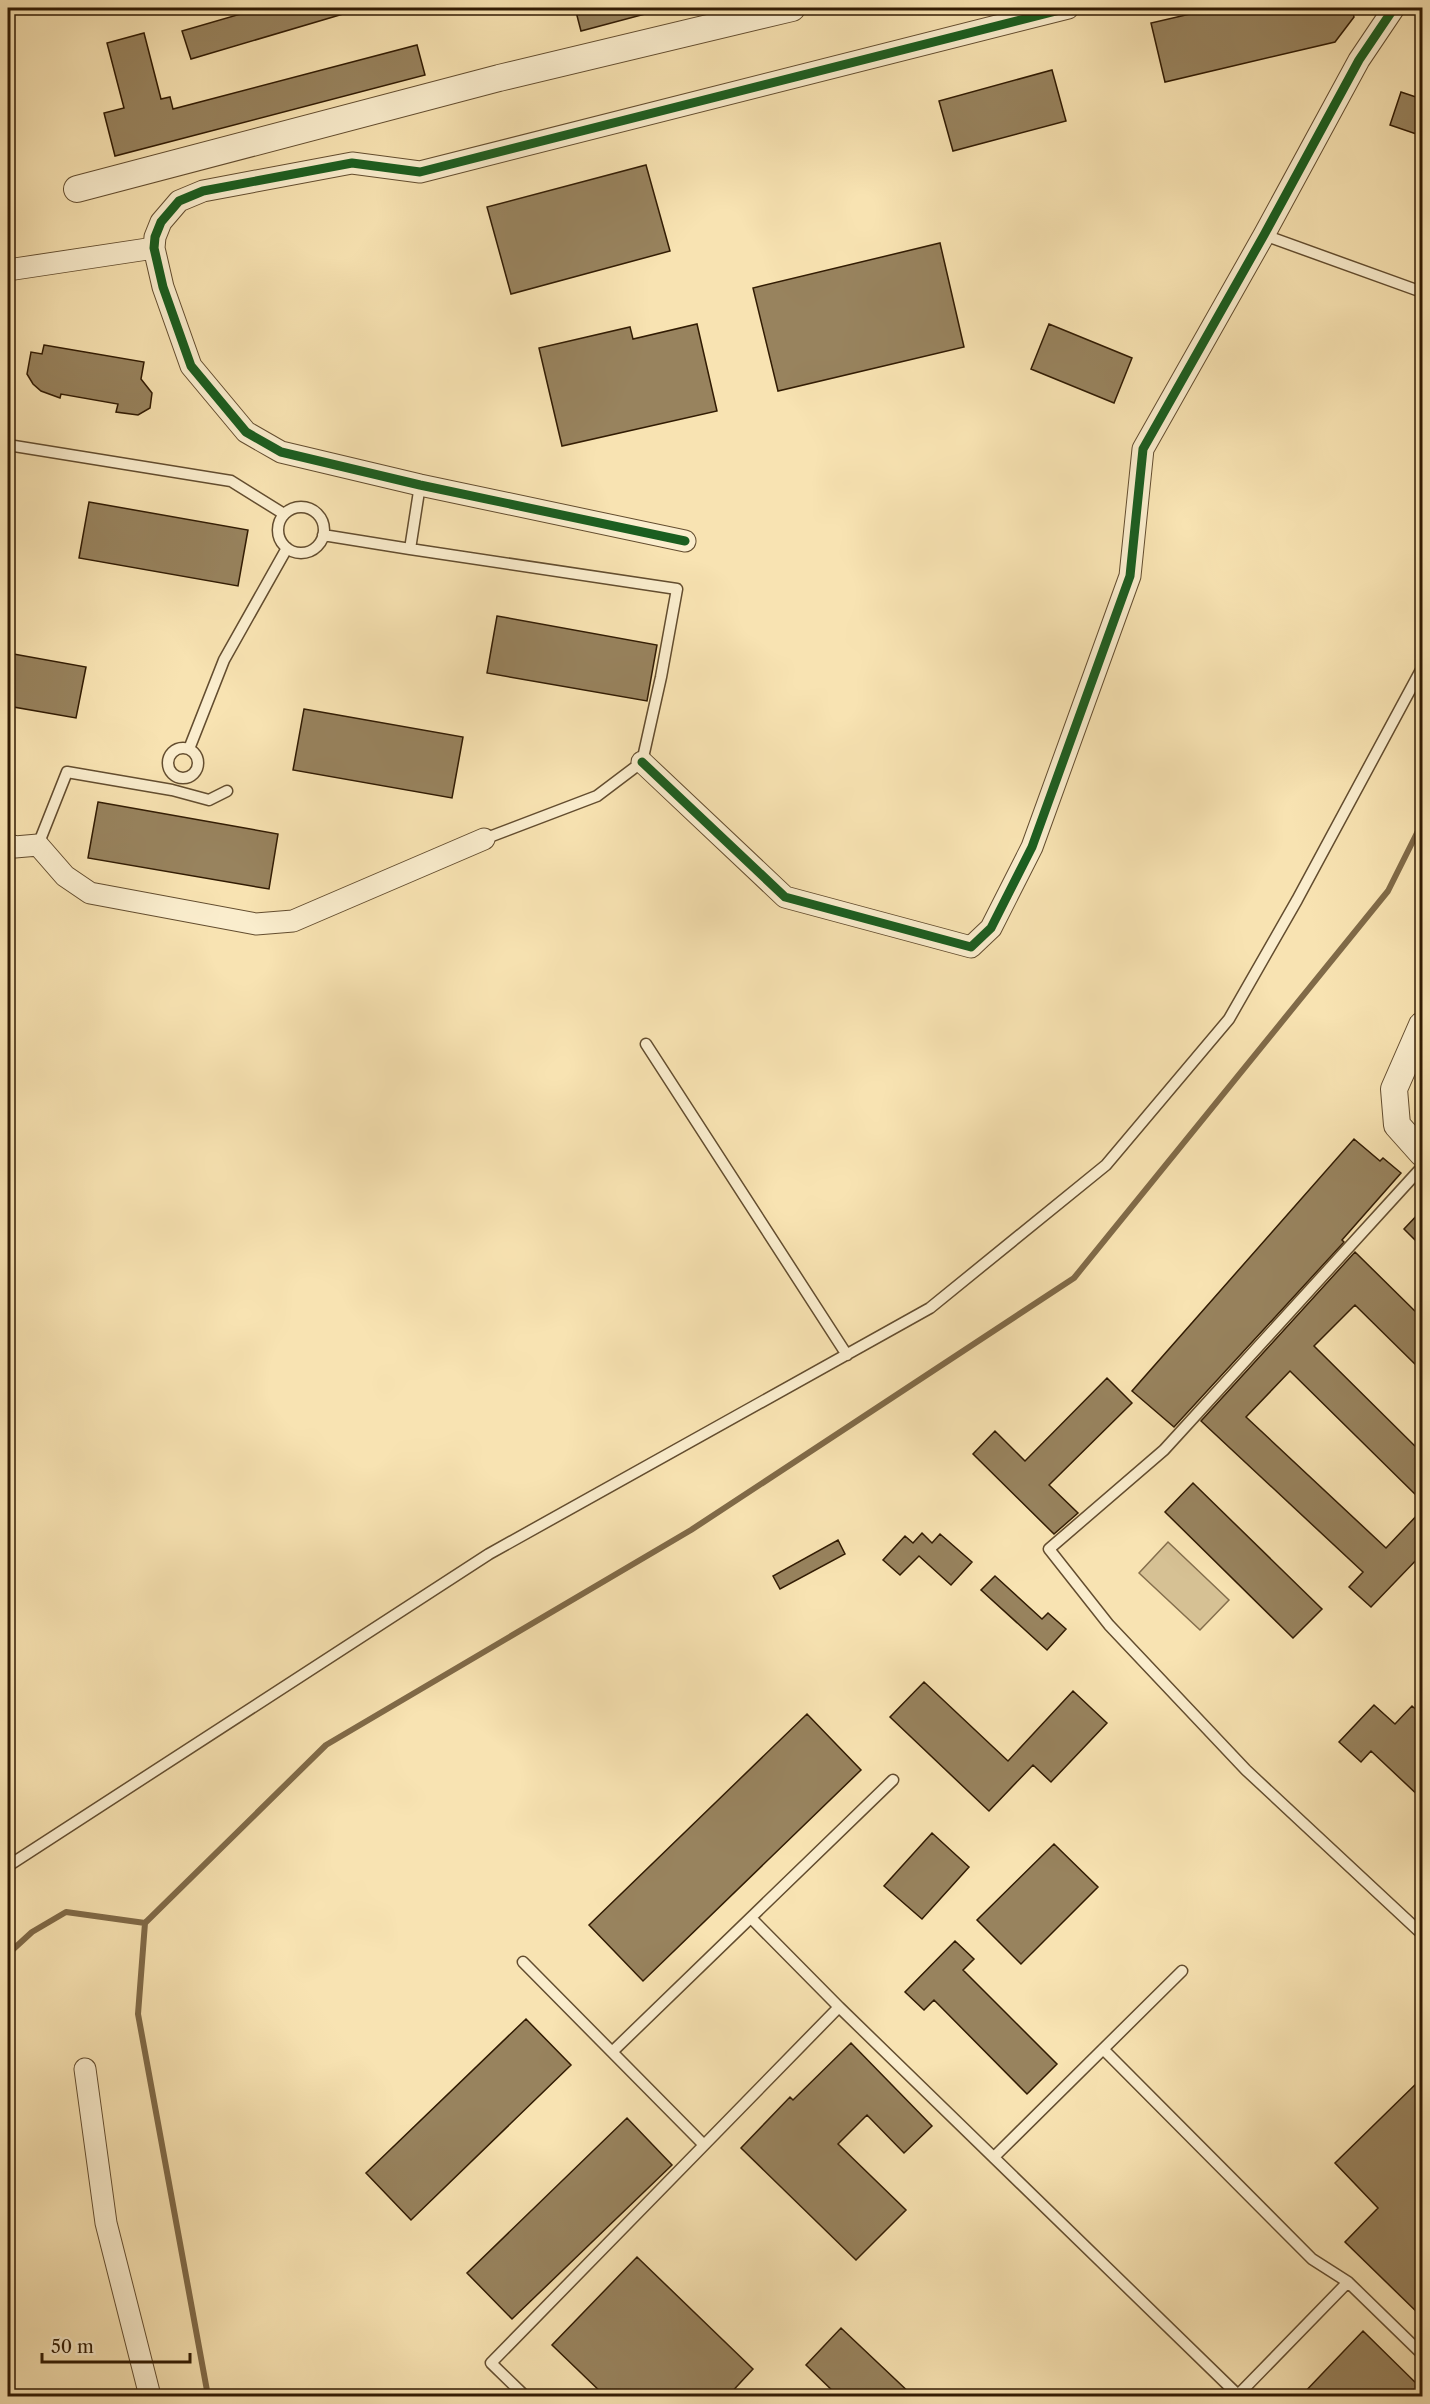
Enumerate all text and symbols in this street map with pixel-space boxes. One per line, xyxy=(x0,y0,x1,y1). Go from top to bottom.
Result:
scale bar xyxy=(42,2326,190,2364)
text: 50 m xyxy=(51,2336,94,2358)

